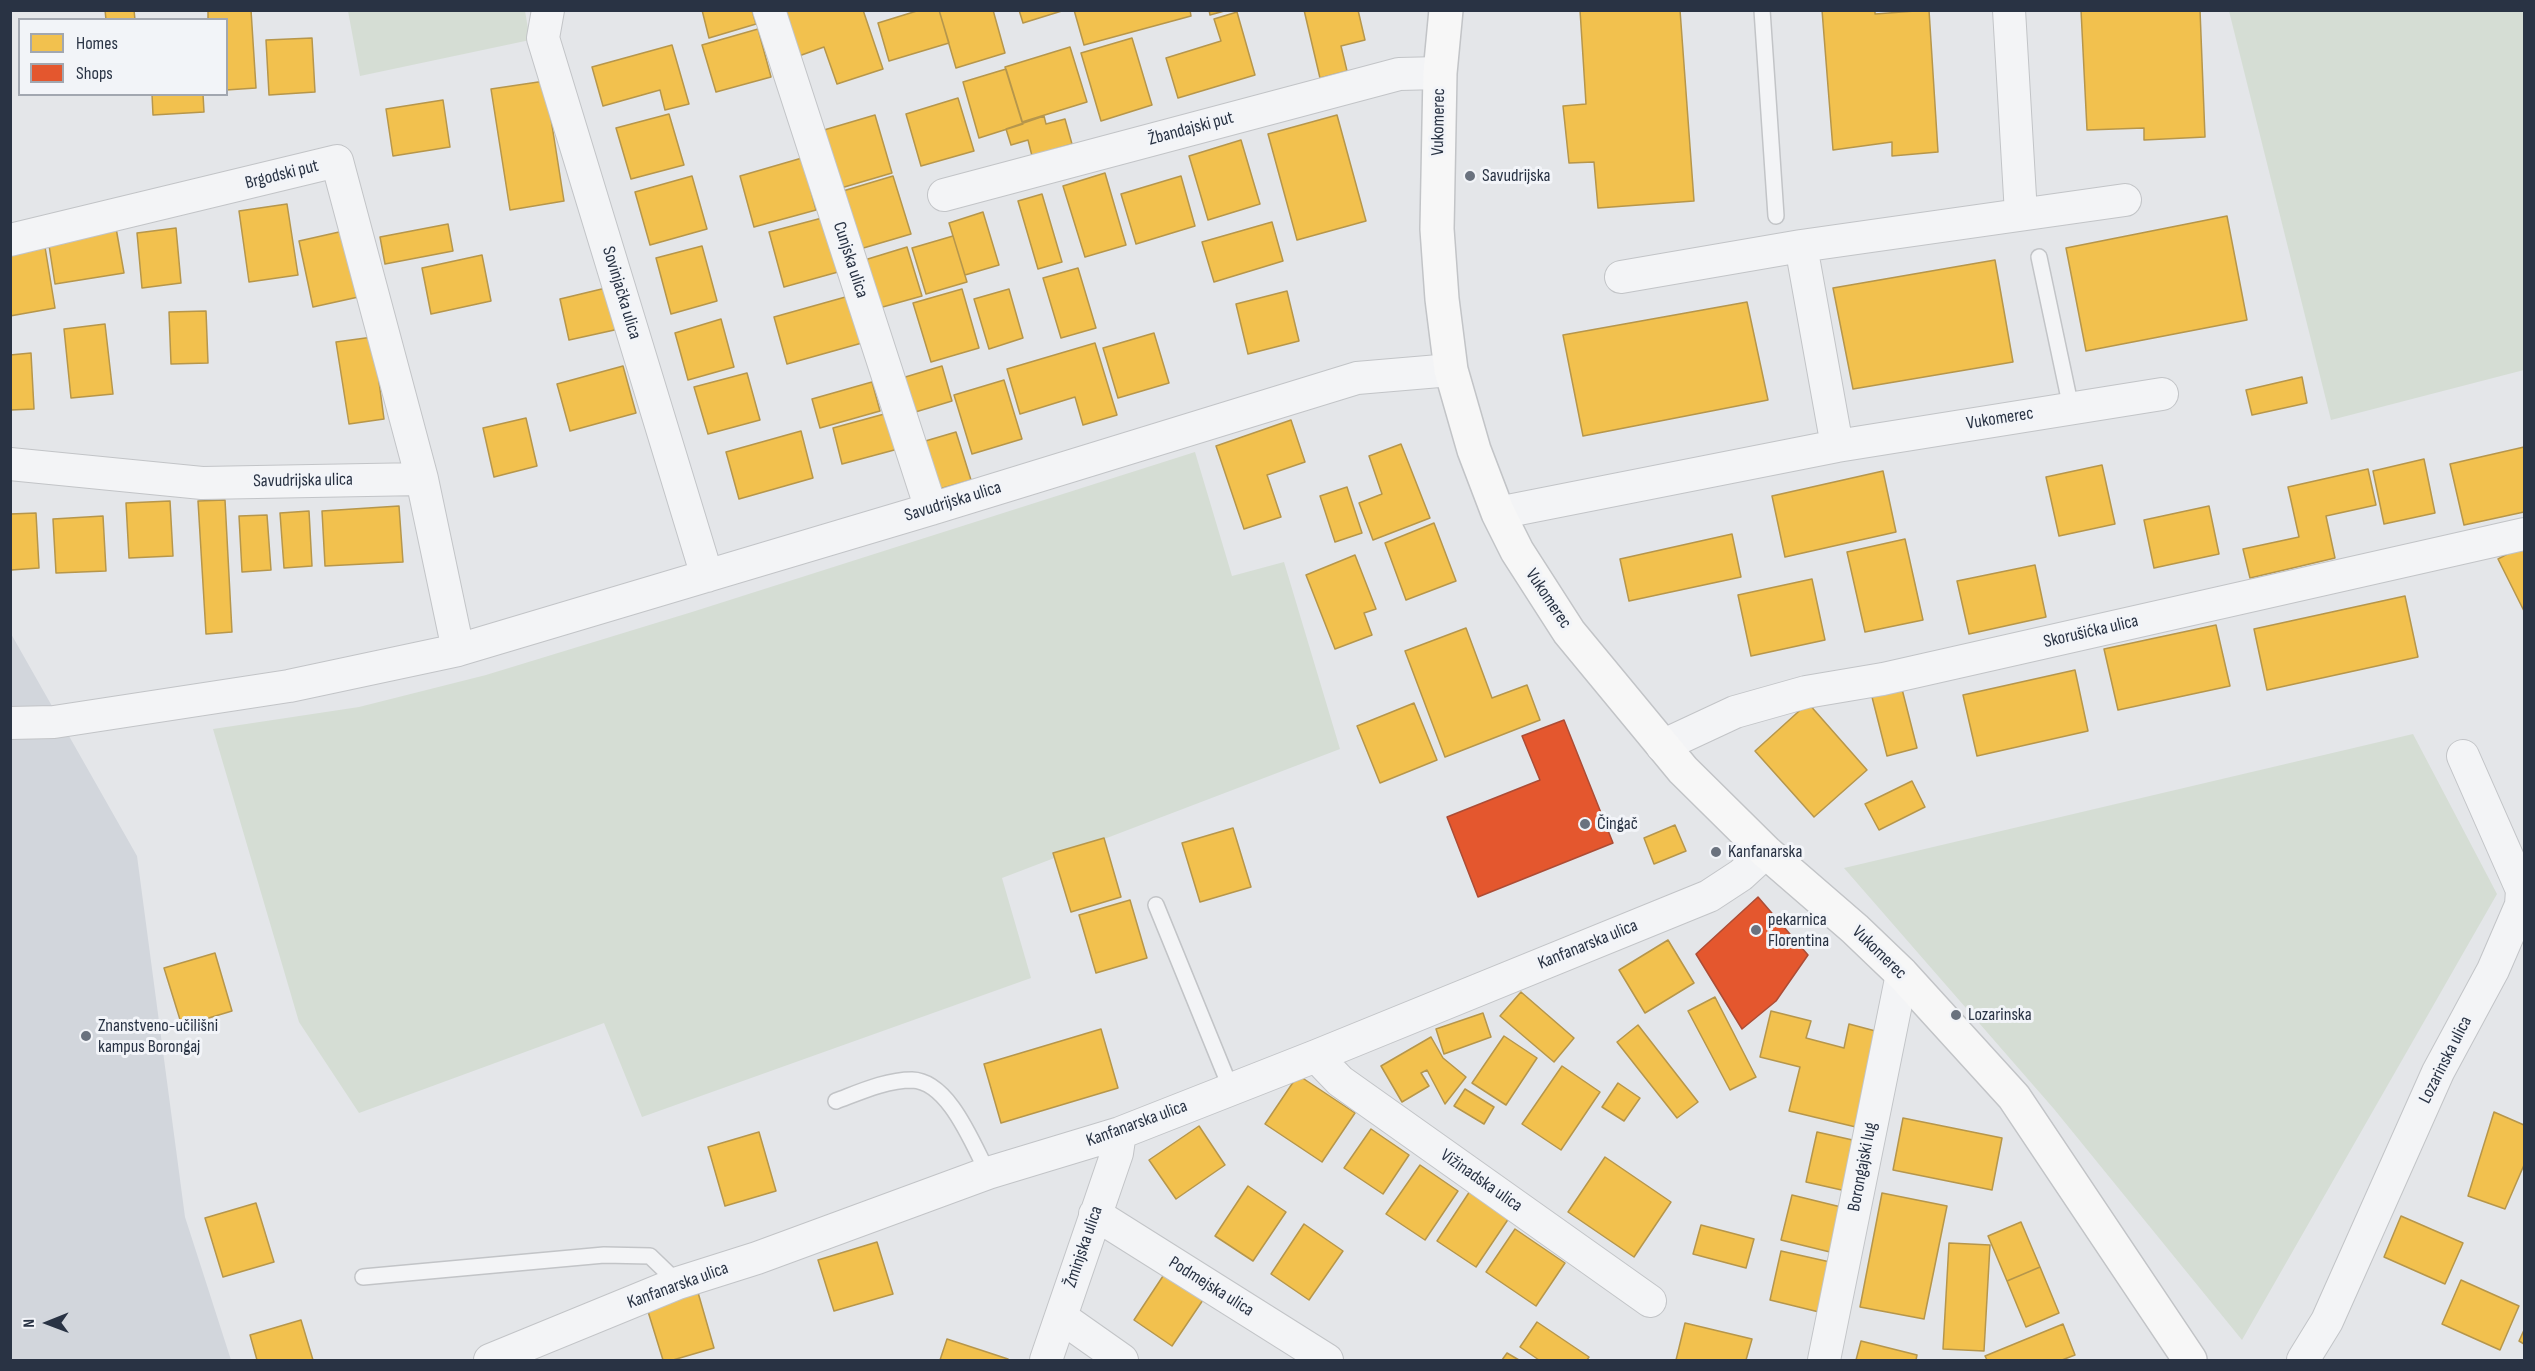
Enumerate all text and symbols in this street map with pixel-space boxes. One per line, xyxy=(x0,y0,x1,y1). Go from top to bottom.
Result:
legend xyxy=(18,18,228,96)
text: Homes xyxy=(76,33,118,54)
text: Shops xyxy=(76,63,113,84)
street label: Vukomerec xyxy=(1428,88,1450,156)
street label: Žbandajski put xyxy=(1146,107,1236,151)
street label: Brgodski put xyxy=(243,155,321,195)
place label: Savudrijska xyxy=(1482,165,1551,187)
marker: Savudrijska xyxy=(1463,169,1477,183)
street label: Cunjska ulica xyxy=(828,219,872,301)
street label: Sovinjačka ulica xyxy=(597,244,645,342)
street label: Vukomerec xyxy=(1965,403,2035,435)
street label: Savudrijska ulica xyxy=(253,469,353,493)
street label: Savudrijska ulica xyxy=(902,477,1004,527)
street label: Vukomerec xyxy=(1520,565,1576,633)
street label: Skorušićka ulica xyxy=(2041,611,2141,653)
place label: Čingač xyxy=(1597,813,1638,835)
marker: Čingač xyxy=(1578,817,1592,831)
place label: Kanfanarska xyxy=(1728,841,1802,863)
marker: Kanfanarska xyxy=(1709,845,1723,859)
place label: pekarnica Florentina xyxy=(1768,909,1829,952)
street label: Kanfanarska ulica xyxy=(1535,915,1641,975)
street label: Vukomerec xyxy=(1847,922,1911,984)
marker: pekarnica Florentina xyxy=(1749,923,1763,937)
place label: Lozarinska xyxy=(1968,1004,2032,1026)
marker: Lozarinska xyxy=(1949,1008,1963,1022)
street label: Lozarinska ulica xyxy=(2415,1013,2477,1107)
place label: Znanstveno-učilišni kampus Borongaj xyxy=(98,1015,218,1058)
marker: Znanstveno-učilišni kampus Borongaj xyxy=(79,1029,93,1043)
street label: Kanfanarska ulica xyxy=(1084,1096,1190,1152)
street label: Borongajski lug xyxy=(1844,1121,1882,1213)
street label: Vižinadska ulica xyxy=(1436,1145,1526,1217)
street label: Žminjska ulica xyxy=(1060,1203,1108,1291)
street label: Podmejska ulica xyxy=(1164,1252,1258,1322)
street label: Kanfanarska ulica xyxy=(625,1258,731,1314)
north arrow xyxy=(18,1293,78,1353)
text: N xyxy=(20,1319,39,1328)

